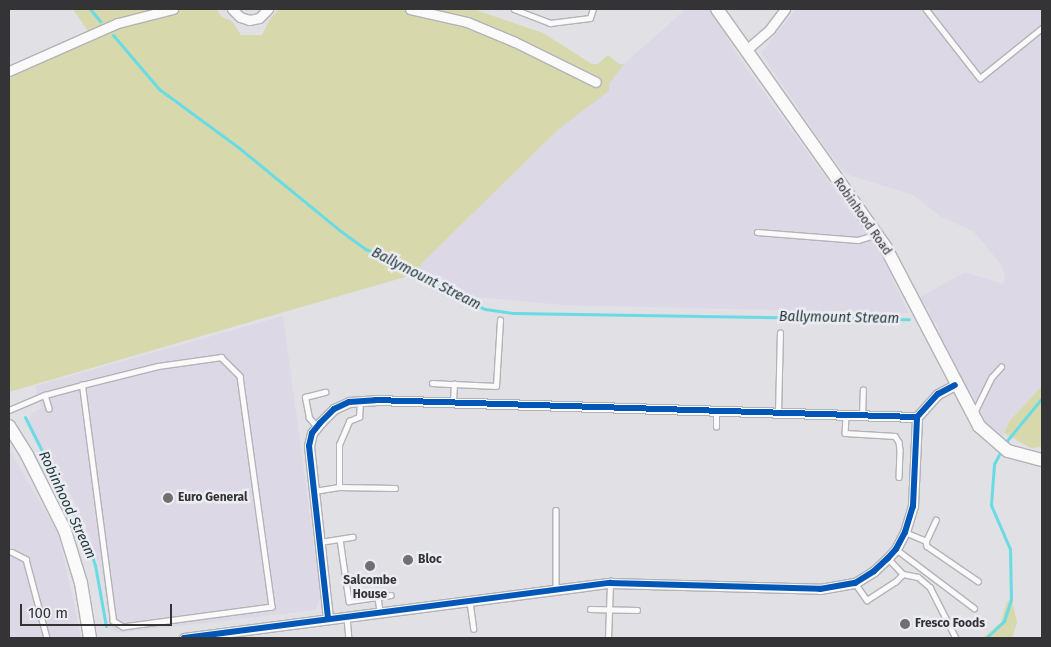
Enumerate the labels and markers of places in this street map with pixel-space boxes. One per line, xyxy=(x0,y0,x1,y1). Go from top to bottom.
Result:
place label: Euro General xyxy=(178,491,248,505)
marker: Euro General xyxy=(162,492,174,504)
place label: Bloc xyxy=(418,553,442,567)
marker: Bloc xyxy=(402,554,414,566)
marker: Salcombe House xyxy=(364,560,376,572)
place label: Salcombe House xyxy=(343,574,397,602)
place label: Fresco Foods xyxy=(915,617,985,631)
marker: Fresco Foods xyxy=(899,618,911,630)

